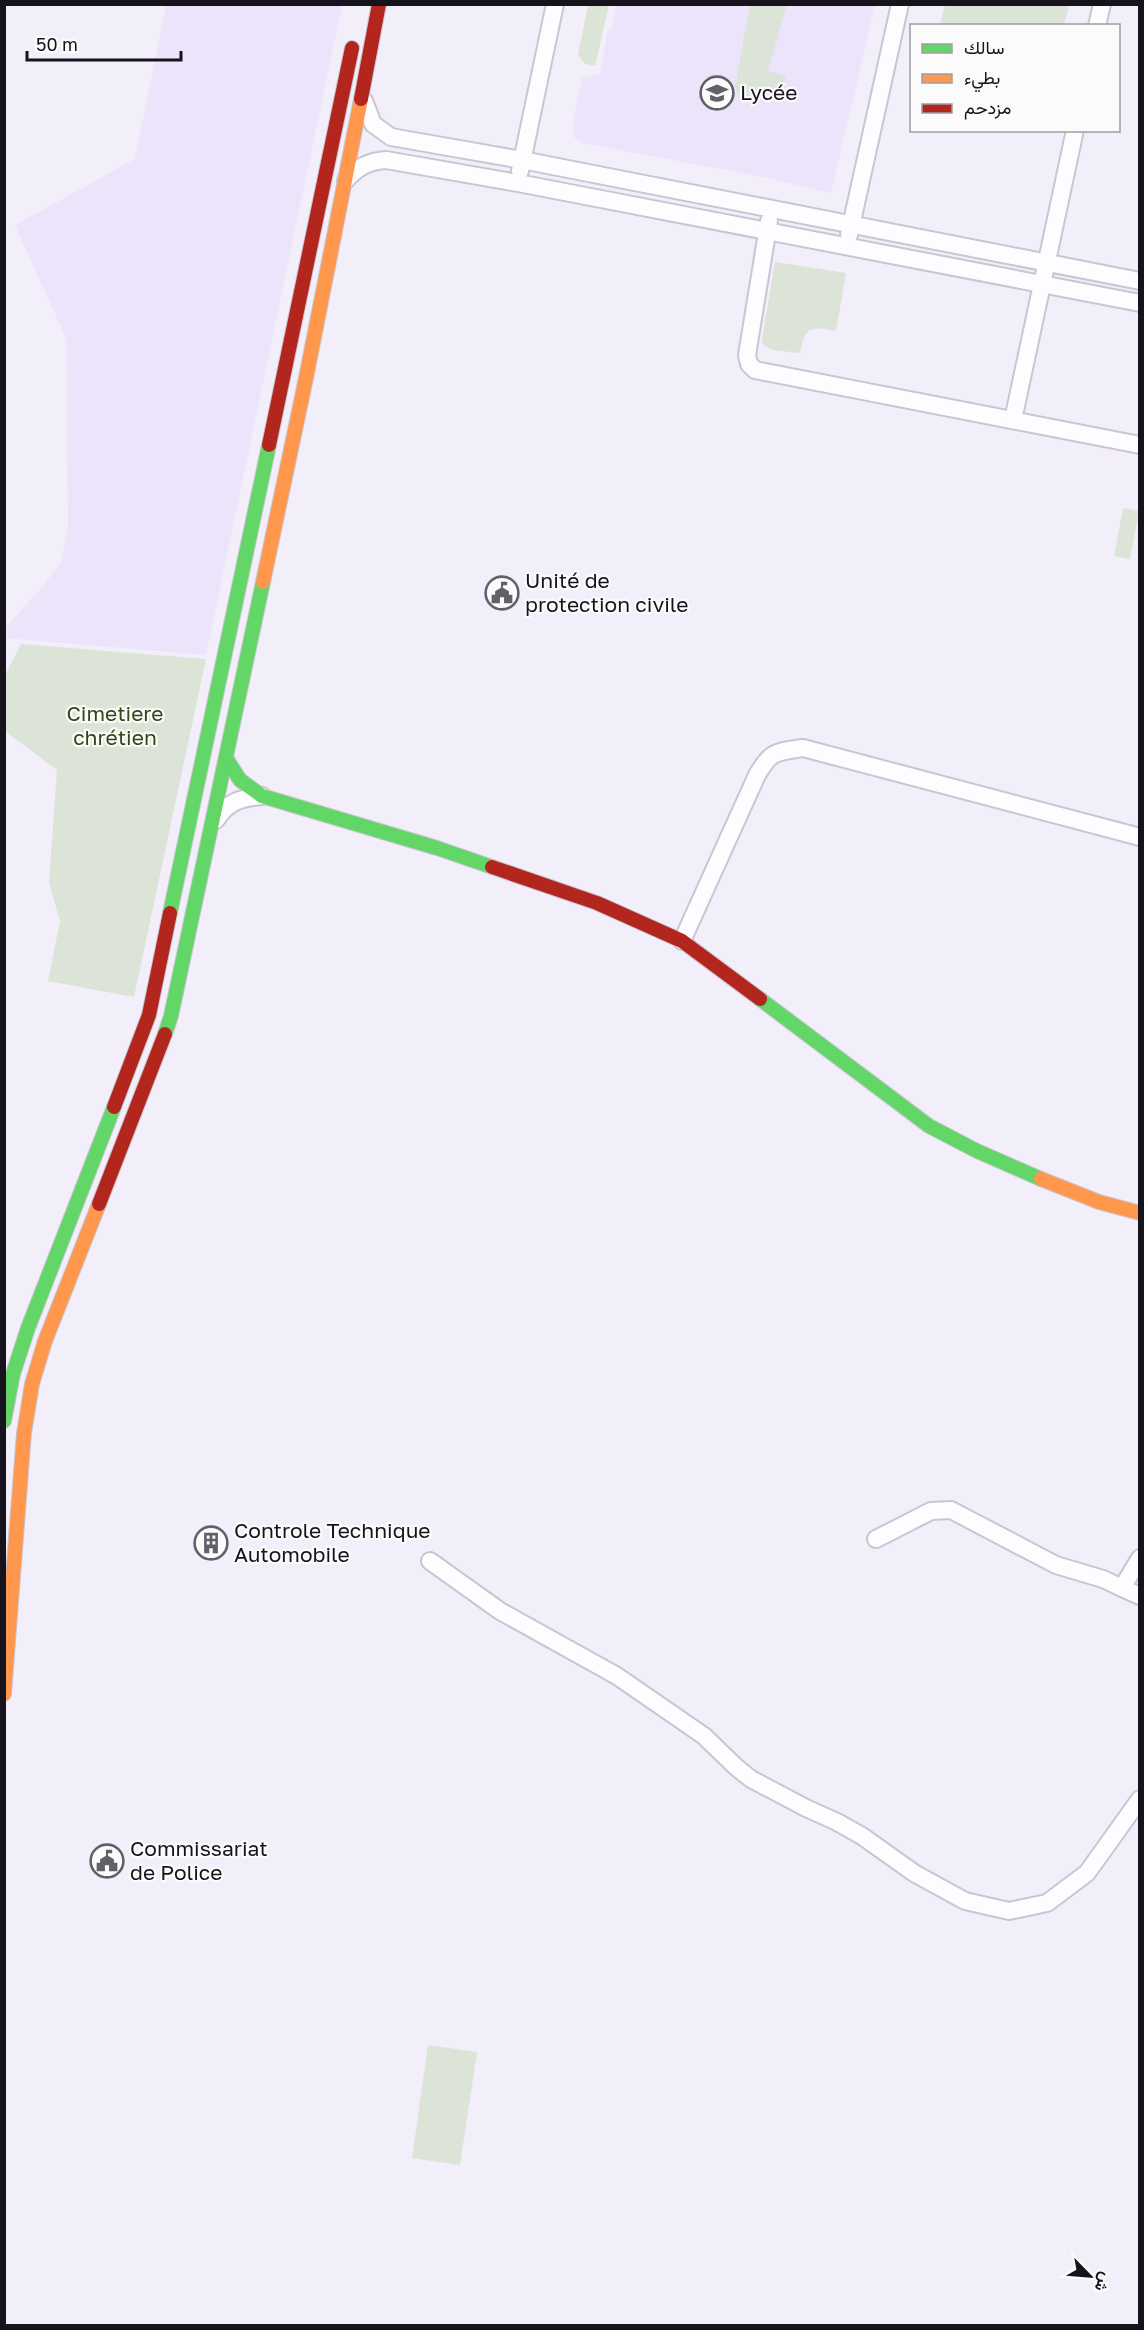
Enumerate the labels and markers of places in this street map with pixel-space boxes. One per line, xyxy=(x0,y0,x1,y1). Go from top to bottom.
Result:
school or university icon: Lycée xyxy=(699,75,735,111)
place label: Lycée xyxy=(740,79,797,105)
place label: Unité de protection civile xyxy=(525,567,688,617)
public building icon: Unité de protection civile xyxy=(484,575,520,611)
place label: Controle Technique Automobile xyxy=(234,1517,431,1567)
building icon: Controle Technique Automobile xyxy=(193,1525,229,1561)
place label: Commissariat de Police xyxy=(130,1835,268,1885)
public building icon: Commissariat de Police xyxy=(89,1843,125,1879)

